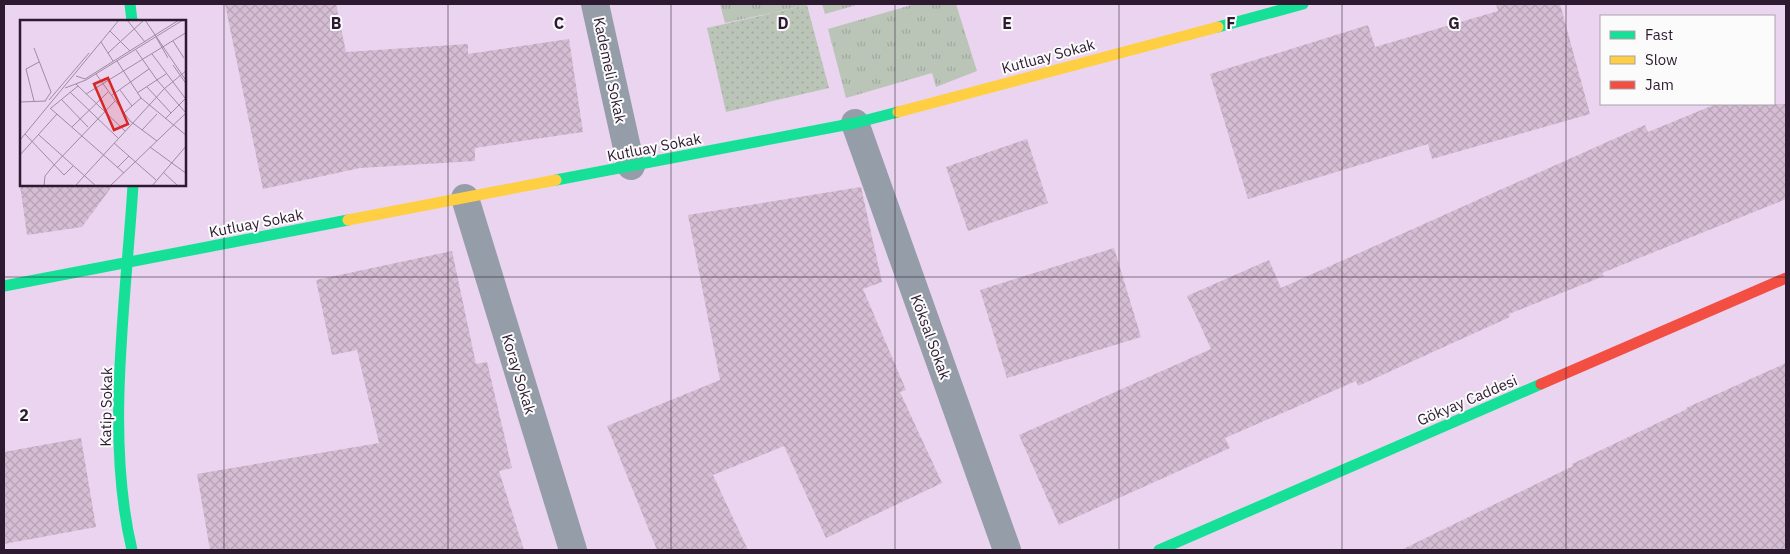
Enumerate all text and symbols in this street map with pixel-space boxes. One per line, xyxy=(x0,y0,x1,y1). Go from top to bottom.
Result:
text: B xyxy=(331,13,342,33)
text: C xyxy=(554,13,564,33)
text: D xyxy=(777,13,789,33)
text: E xyxy=(1002,13,1012,33)
text: F xyxy=(1226,13,1236,33)
text: G xyxy=(1448,13,1460,33)
street label: Kademeli Sokak xyxy=(590,15,631,125)
legend xyxy=(1600,15,1775,105)
inset map xyxy=(20,20,186,186)
text: Fast xyxy=(1645,25,1673,44)
street label: Kutluay Sokak xyxy=(999,34,1097,78)
text: Slow xyxy=(1645,50,1678,69)
text: Jam xyxy=(1645,75,1674,94)
street label: Kutluay Sokak xyxy=(605,129,703,165)
street label: Kutluay Sokak xyxy=(207,205,305,241)
street label: Köksal Sokak xyxy=(907,292,955,382)
street label: Koray Sokak xyxy=(498,332,540,416)
street label: Katip Sokak xyxy=(96,367,116,447)
street label: Gökyay Caddesi xyxy=(1414,370,1520,430)
text: 2 xyxy=(19,405,29,425)

